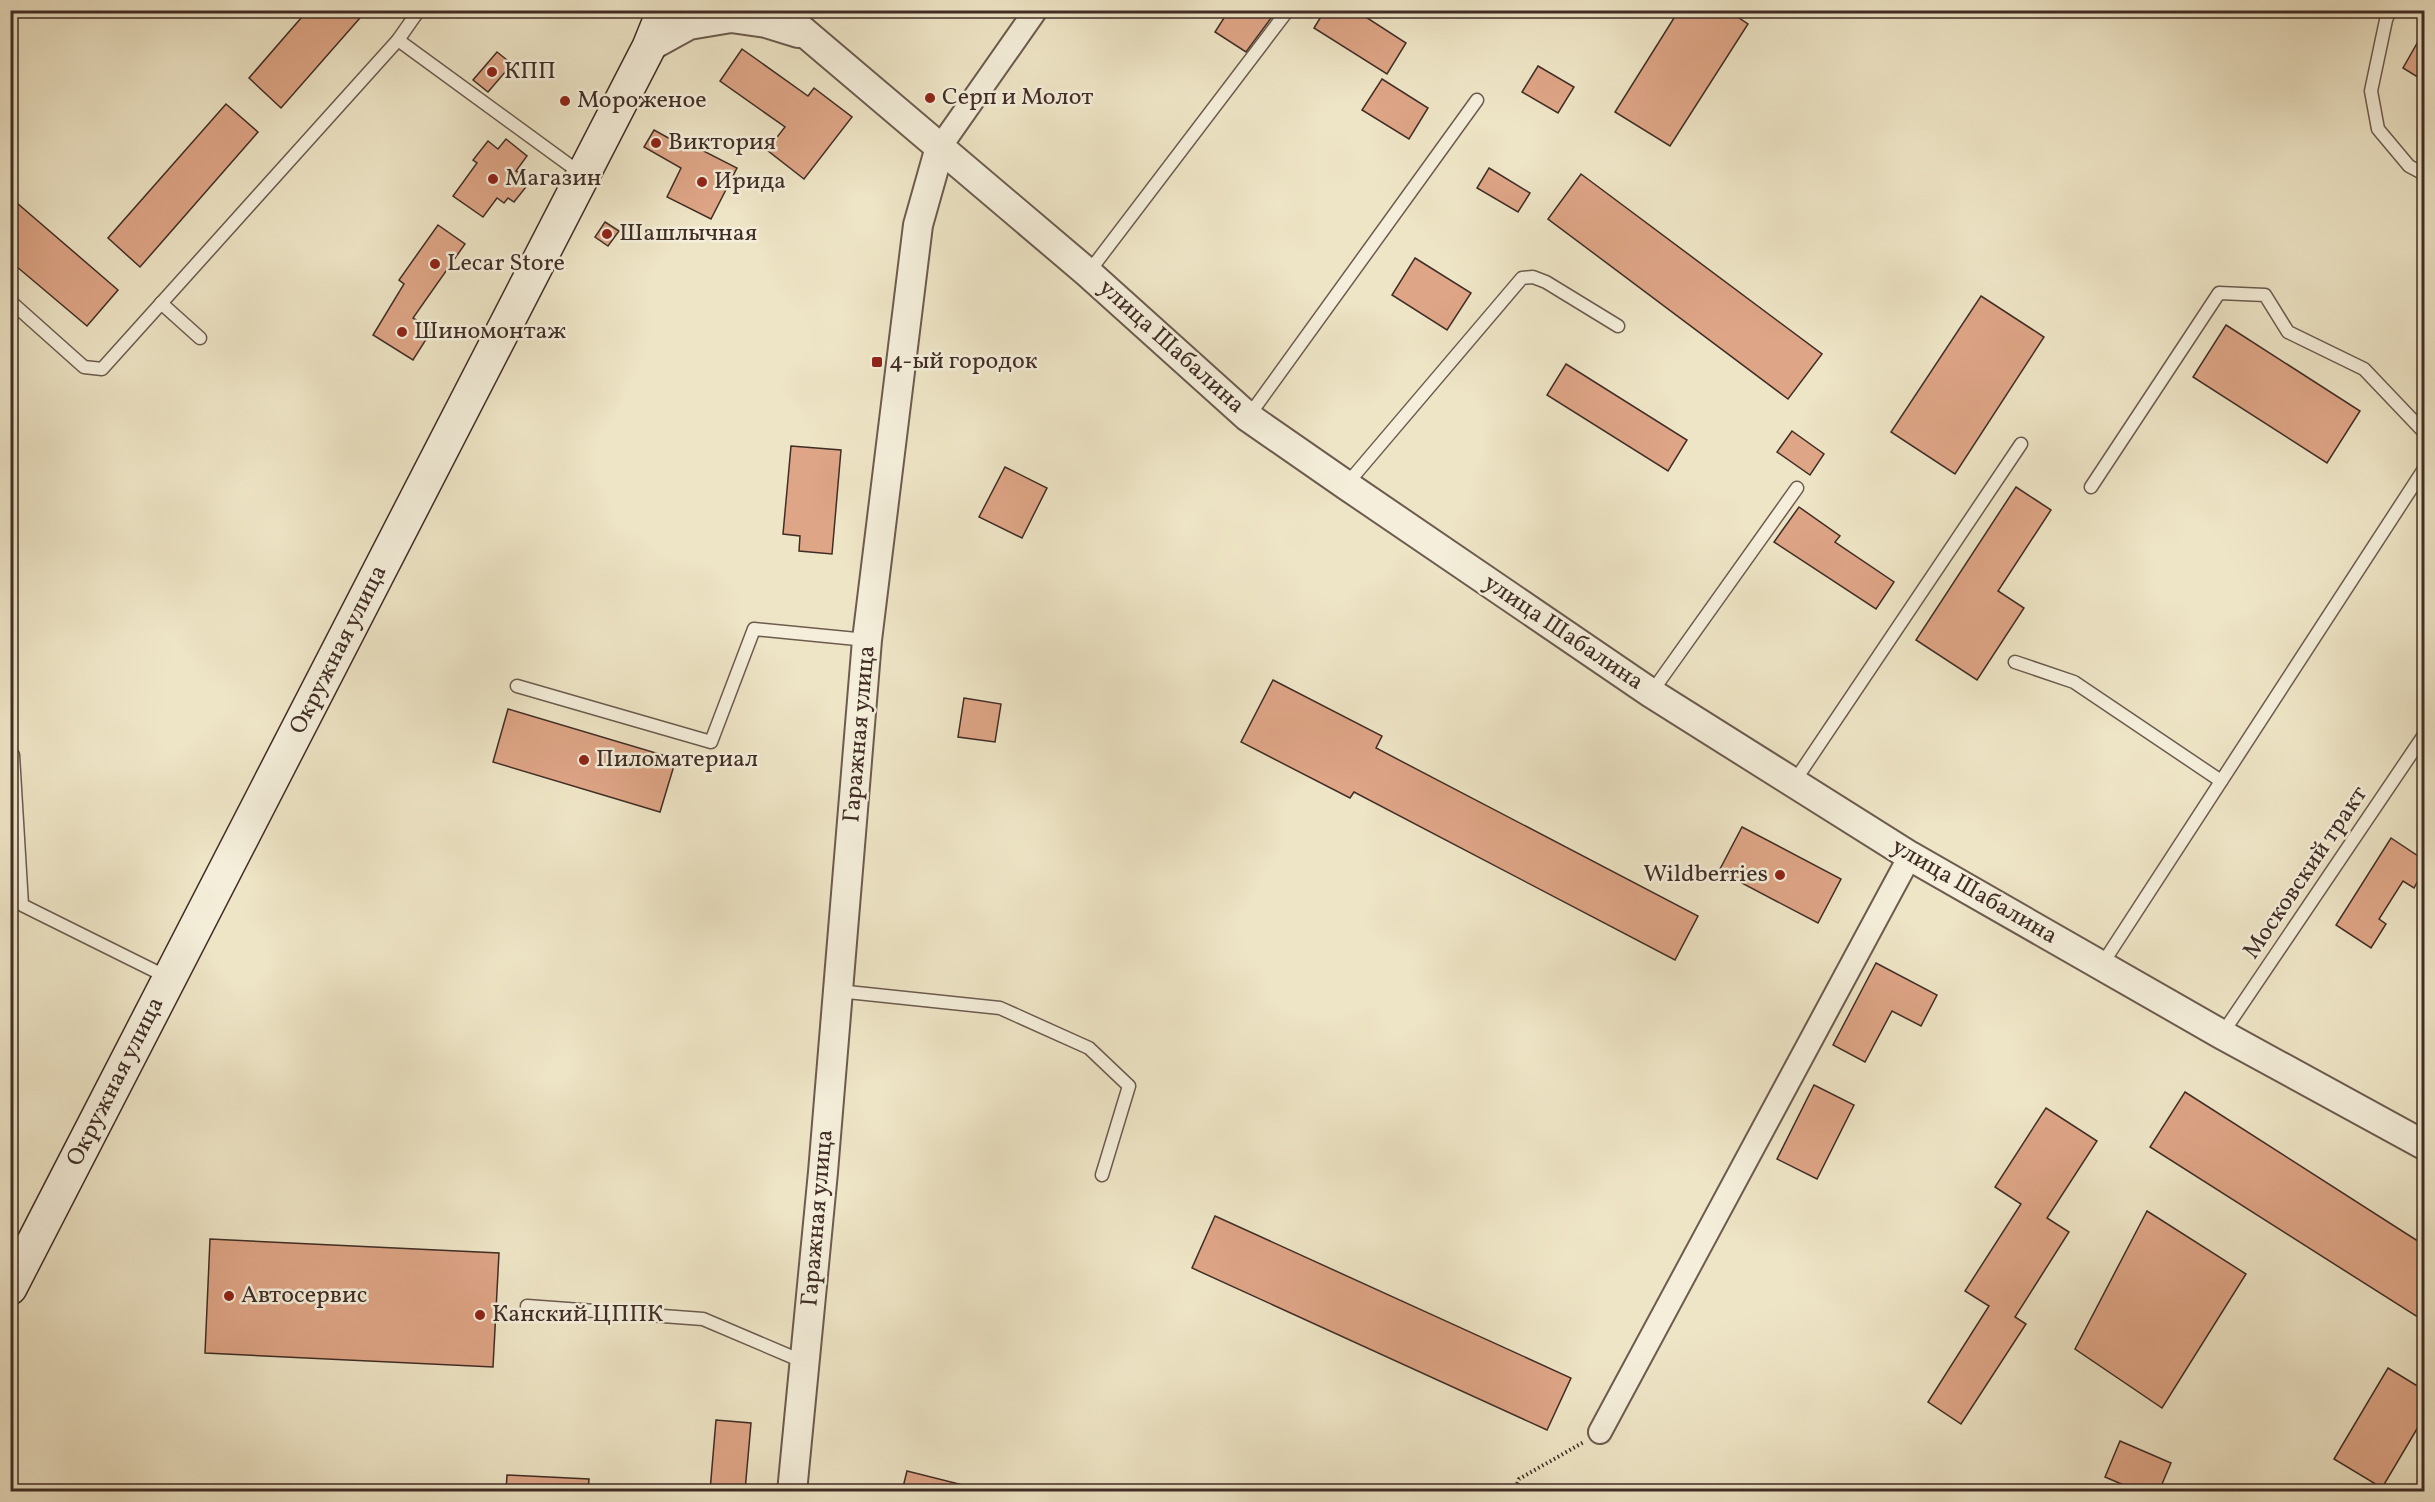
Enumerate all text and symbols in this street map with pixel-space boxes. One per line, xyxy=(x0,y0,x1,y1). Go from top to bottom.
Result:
place label: КПП xyxy=(504,55,556,89)
marker: КПП xyxy=(485,65,499,79)
place label: Серп и Молот xyxy=(942,81,1093,115)
place label: Мороженое xyxy=(577,84,707,118)
marker: Серп и Молот xyxy=(923,91,937,105)
marker: Мороженое xyxy=(558,94,572,108)
place label: Виктория xyxy=(668,126,776,160)
marker: Виктория xyxy=(649,136,663,150)
place label: Магазин xyxy=(505,162,601,196)
place label: Ирида xyxy=(714,165,786,199)
marker: Магазин xyxy=(486,172,500,186)
marker: Ирида xyxy=(695,175,709,189)
place label: Шашлычная xyxy=(619,217,757,251)
marker: Шашлычная xyxy=(600,227,614,241)
place label: Lecar Store xyxy=(447,247,565,281)
marker: Lecar Store xyxy=(428,257,442,271)
street label: улица Шабалина xyxy=(1090,272,1252,422)
place label: Шиномонтаж xyxy=(414,315,566,349)
marker: Шиномонтаж xyxy=(395,325,409,339)
place label: 4-ый городок xyxy=(889,345,1038,379)
marker: 4-ый городок xyxy=(870,355,884,369)
street label: Окружная улица xyxy=(282,559,396,741)
street label: улица Шабалина xyxy=(1476,567,1650,699)
street label: Гаражная улица xyxy=(835,644,885,824)
place label: Пиломатериал xyxy=(596,743,758,777)
marker: Пиломатериал xyxy=(577,753,591,767)
street label: Московский тракт xyxy=(2235,780,2377,966)
street label: улица Шабалина xyxy=(1885,831,2063,953)
place label: Wildberries xyxy=(1643,858,1768,892)
marker: Wildberries xyxy=(1773,868,1787,882)
street label: Окружная улица xyxy=(59,991,173,1173)
street label: Гаражная улица xyxy=(793,1128,843,1308)
place label: Автосервис xyxy=(241,1279,367,1313)
marker: Автосервис xyxy=(222,1289,236,1303)
place label: Канский ЦППК xyxy=(492,1298,663,1332)
marker: Канский ЦППК xyxy=(473,1308,487,1322)

